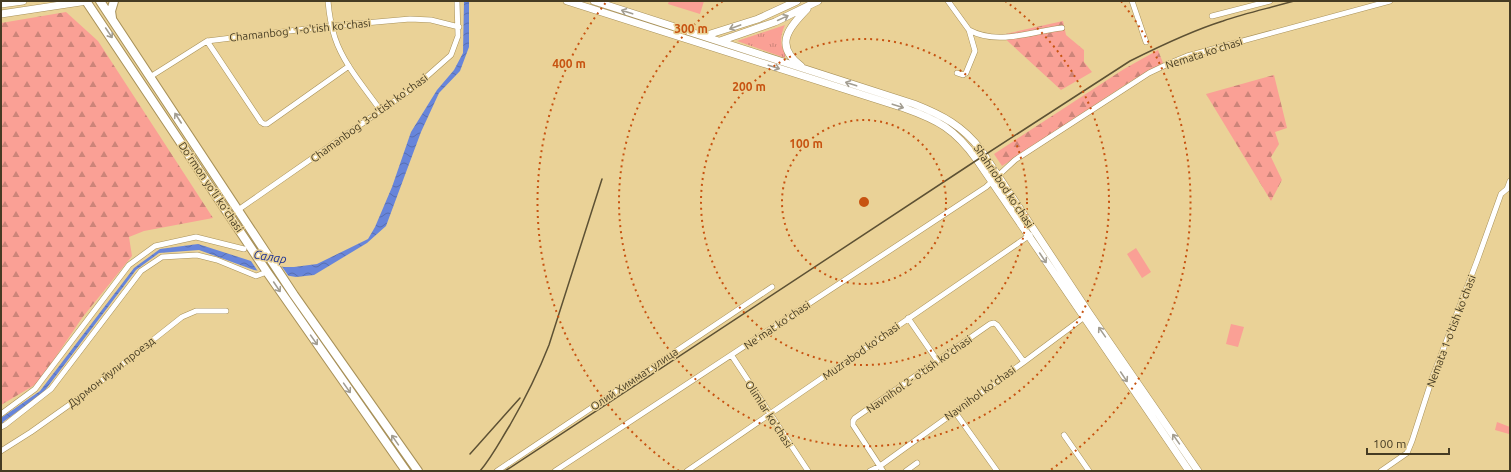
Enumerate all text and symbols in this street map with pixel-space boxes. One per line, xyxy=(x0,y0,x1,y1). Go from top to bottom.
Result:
one-way arrow xyxy=(620,8,633,15)
one-way arrow xyxy=(777,14,789,21)
street label: Chamanbog' 1-o'tish ko'chasi xyxy=(229,17,371,43)
text: 300 m xyxy=(674,22,708,35)
one-way arrow xyxy=(730,23,742,31)
one-way arrow xyxy=(105,28,113,39)
street label: Nemata ko'chasi xyxy=(1164,35,1244,71)
text: 400 m xyxy=(552,57,586,70)
one-way arrow xyxy=(767,63,779,71)
street label: Chamanbog' 3-o'tish ko'chasi xyxy=(308,71,430,165)
text: 200 m xyxy=(732,80,766,93)
one-way arrow xyxy=(845,80,858,87)
one-way arrow xyxy=(891,103,904,110)
one-way arrow xyxy=(174,113,182,124)
text: 100 m xyxy=(789,137,823,150)
street label: Do‘rmon yo‘li ko‘chasi xyxy=(176,140,246,234)
street label: Shahriobod ko'chasi xyxy=(972,142,1036,230)
centre of rings xyxy=(857,195,871,209)
water label: Салар xyxy=(253,247,287,266)
one-way arrow xyxy=(1039,252,1047,263)
street label: Nemata 1-o'tish ko'chasi xyxy=(1424,273,1478,389)
one-way arrow xyxy=(273,281,281,292)
street label: Ne'mat ko'chasi xyxy=(742,298,812,352)
street label: Muzrabod ko'chasi xyxy=(820,320,902,382)
one-way arrow xyxy=(1098,327,1106,338)
street label: Navnihol 2- o'tish ko'chasi xyxy=(864,333,974,415)
street label: Дурмон йули проезд xyxy=(65,334,157,410)
one-way arrow xyxy=(310,334,318,345)
street label: Олий Химмат улица xyxy=(588,345,680,413)
street label: Navnihol ko'chasi xyxy=(942,363,1018,423)
one-way arrow xyxy=(1121,371,1129,383)
street label: Olimlar ko'chasi xyxy=(743,378,795,450)
one-way arrow xyxy=(343,382,351,393)
scale bar xyxy=(1367,430,1449,456)
one-way arrow xyxy=(391,434,399,445)
one-way arrow xyxy=(1172,434,1180,445)
text: 100 m xyxy=(1373,437,1406,450)

